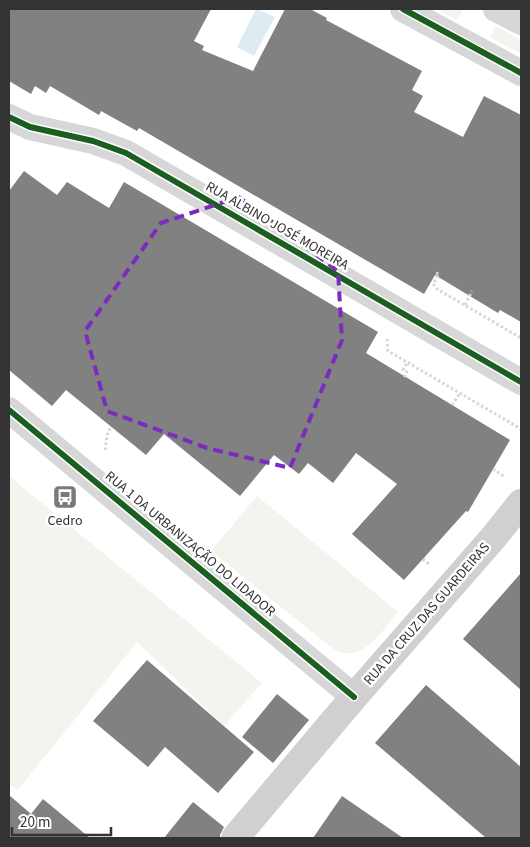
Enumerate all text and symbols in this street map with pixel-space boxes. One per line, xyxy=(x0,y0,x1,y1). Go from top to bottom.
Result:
street label: RUA ALBINO JOSÉ MOREIRA xyxy=(202,177,353,275)
street label: RUA 1 DA URBANIZAÇÃO DO LIDADOR xyxy=(100,467,280,621)
bus stop icon: Cedro xyxy=(52,484,78,510)
place label: Cedro xyxy=(47,511,83,531)
street label: RUA DA CRUZ DAS GUARDEIRAS xyxy=(359,538,495,690)
scale bar xyxy=(12,804,111,836)
text: 20 m xyxy=(20,812,50,833)

